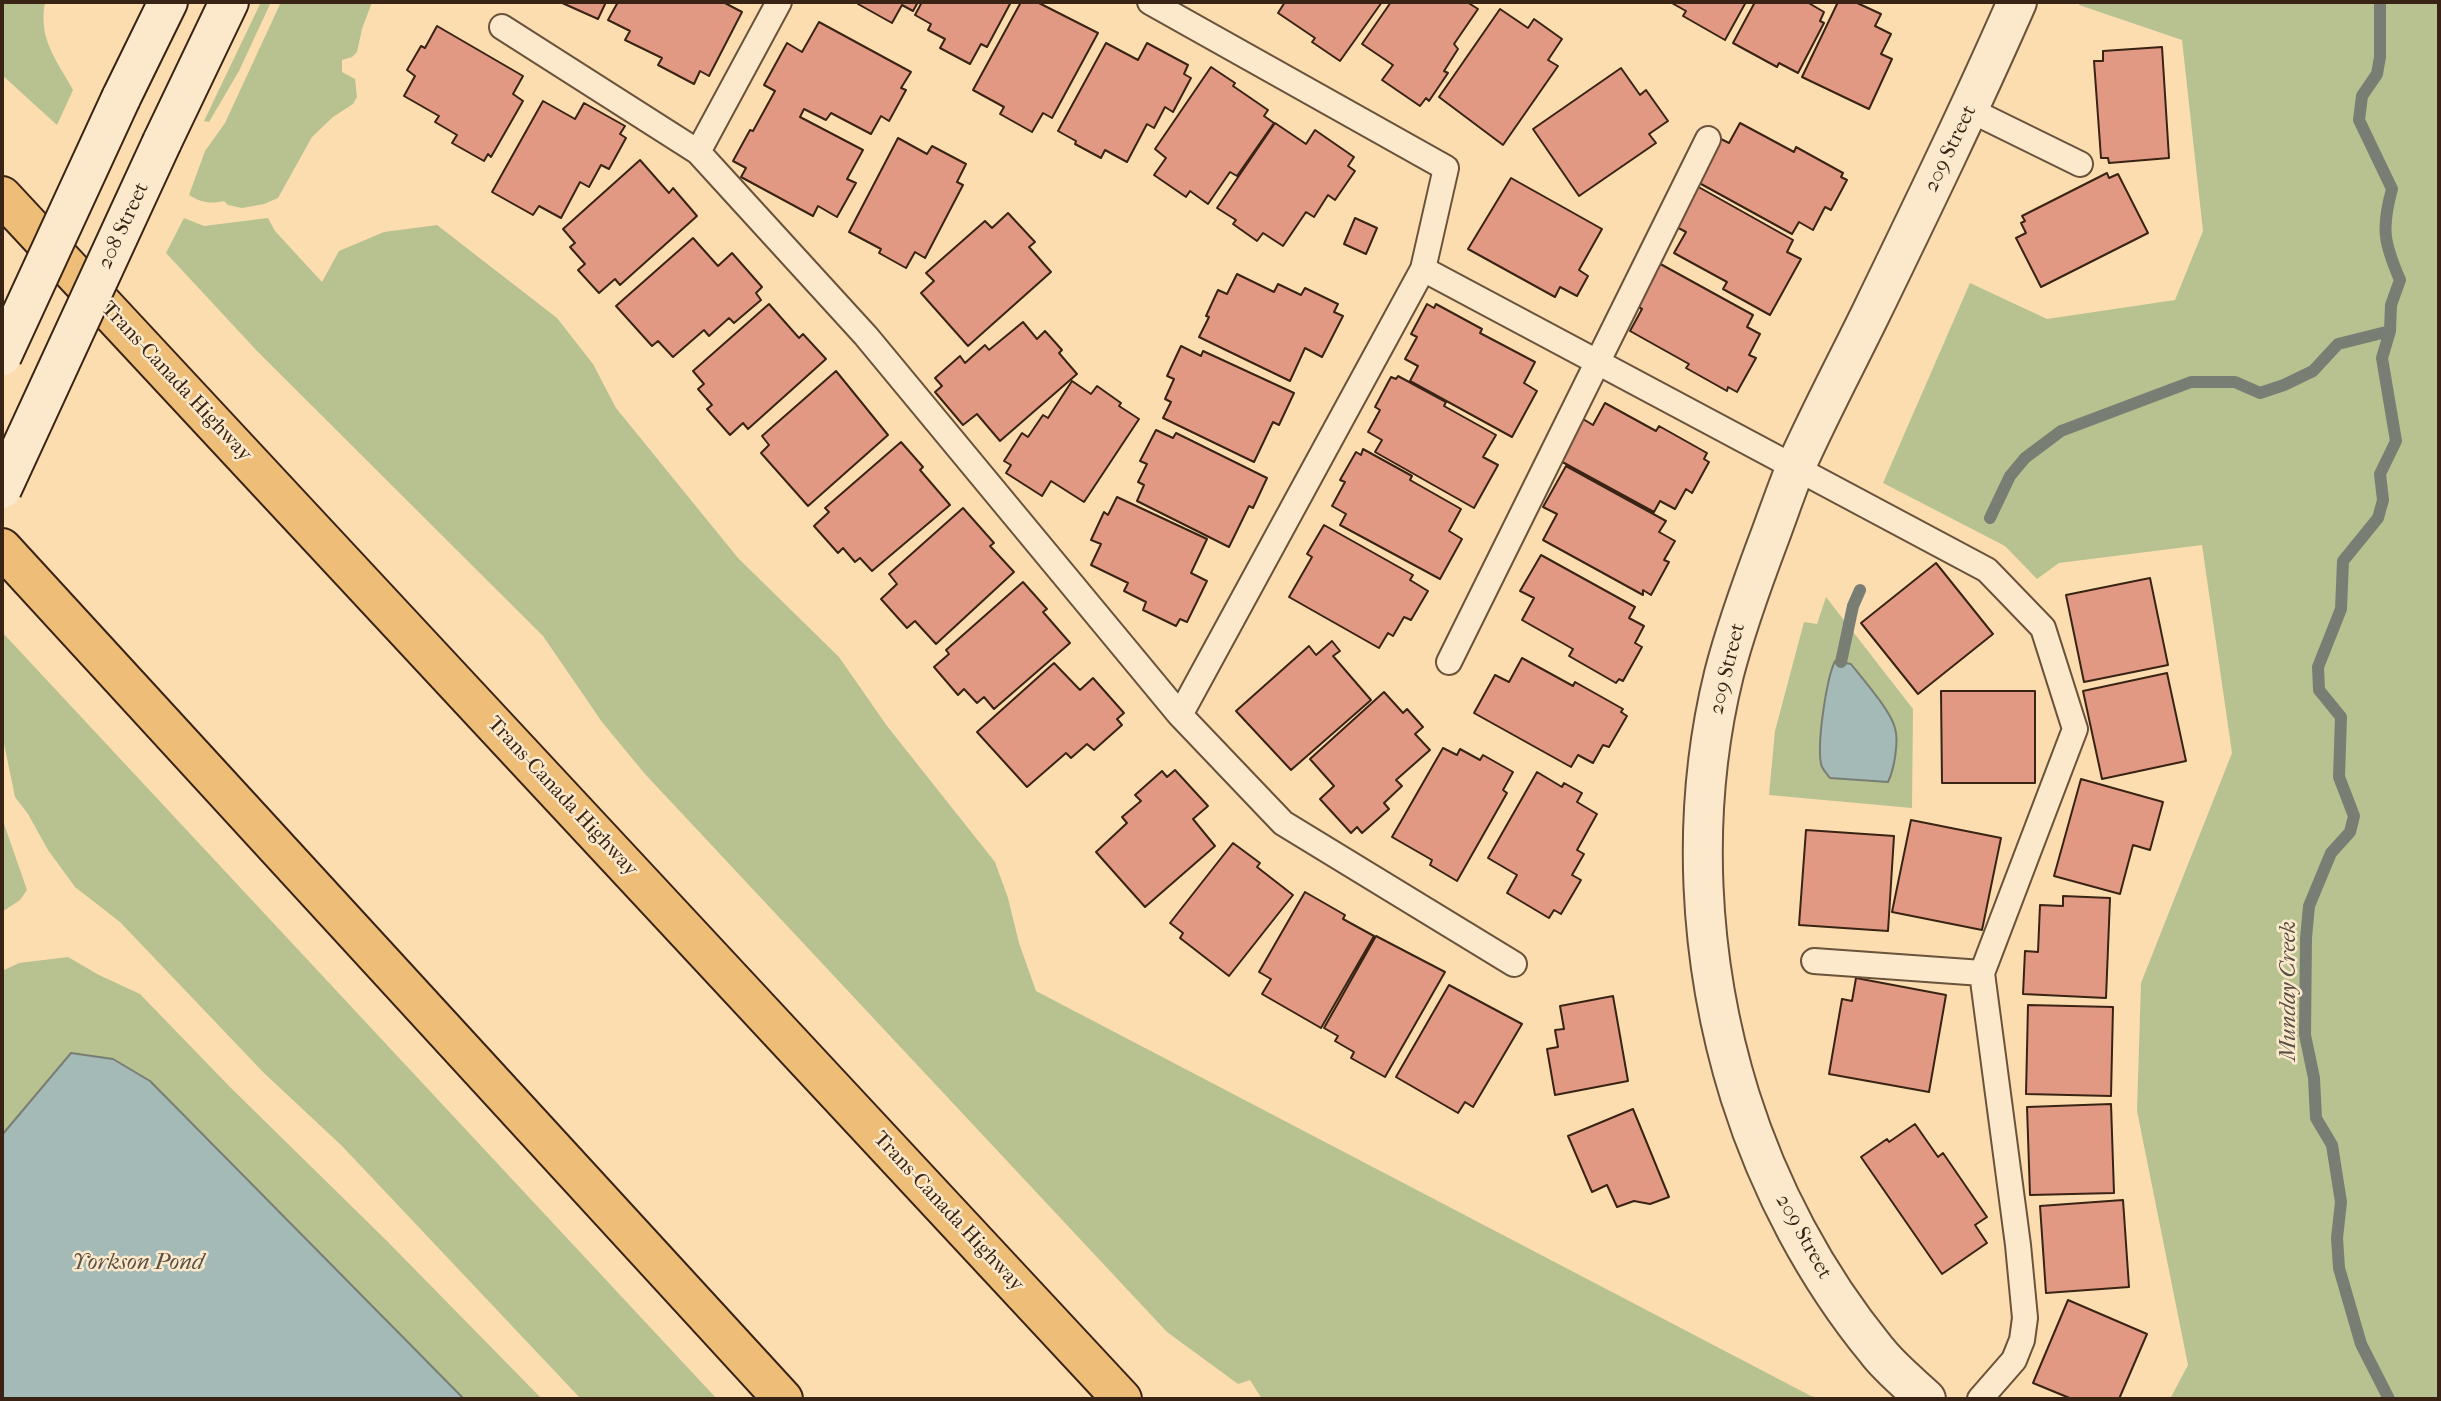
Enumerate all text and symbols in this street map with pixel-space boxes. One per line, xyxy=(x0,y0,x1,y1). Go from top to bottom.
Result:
street label: 209 Street xyxy=(1919,102,1983,196)
street label: 208 Street xyxy=(93,179,155,273)
street label: Trans-Canada Highway xyxy=(95,297,257,467)
street label: 209 Street xyxy=(1704,621,1752,717)
street label: Trans-Canada Highway xyxy=(481,712,643,882)
water label: Munday Creek xyxy=(2275,921,2303,1061)
street label: Trans-Canada Highway xyxy=(867,1127,1029,1297)
street label: 209 Street xyxy=(1769,1190,1837,1284)
water label: Yorkson Pond xyxy=(72,1249,204,1277)

